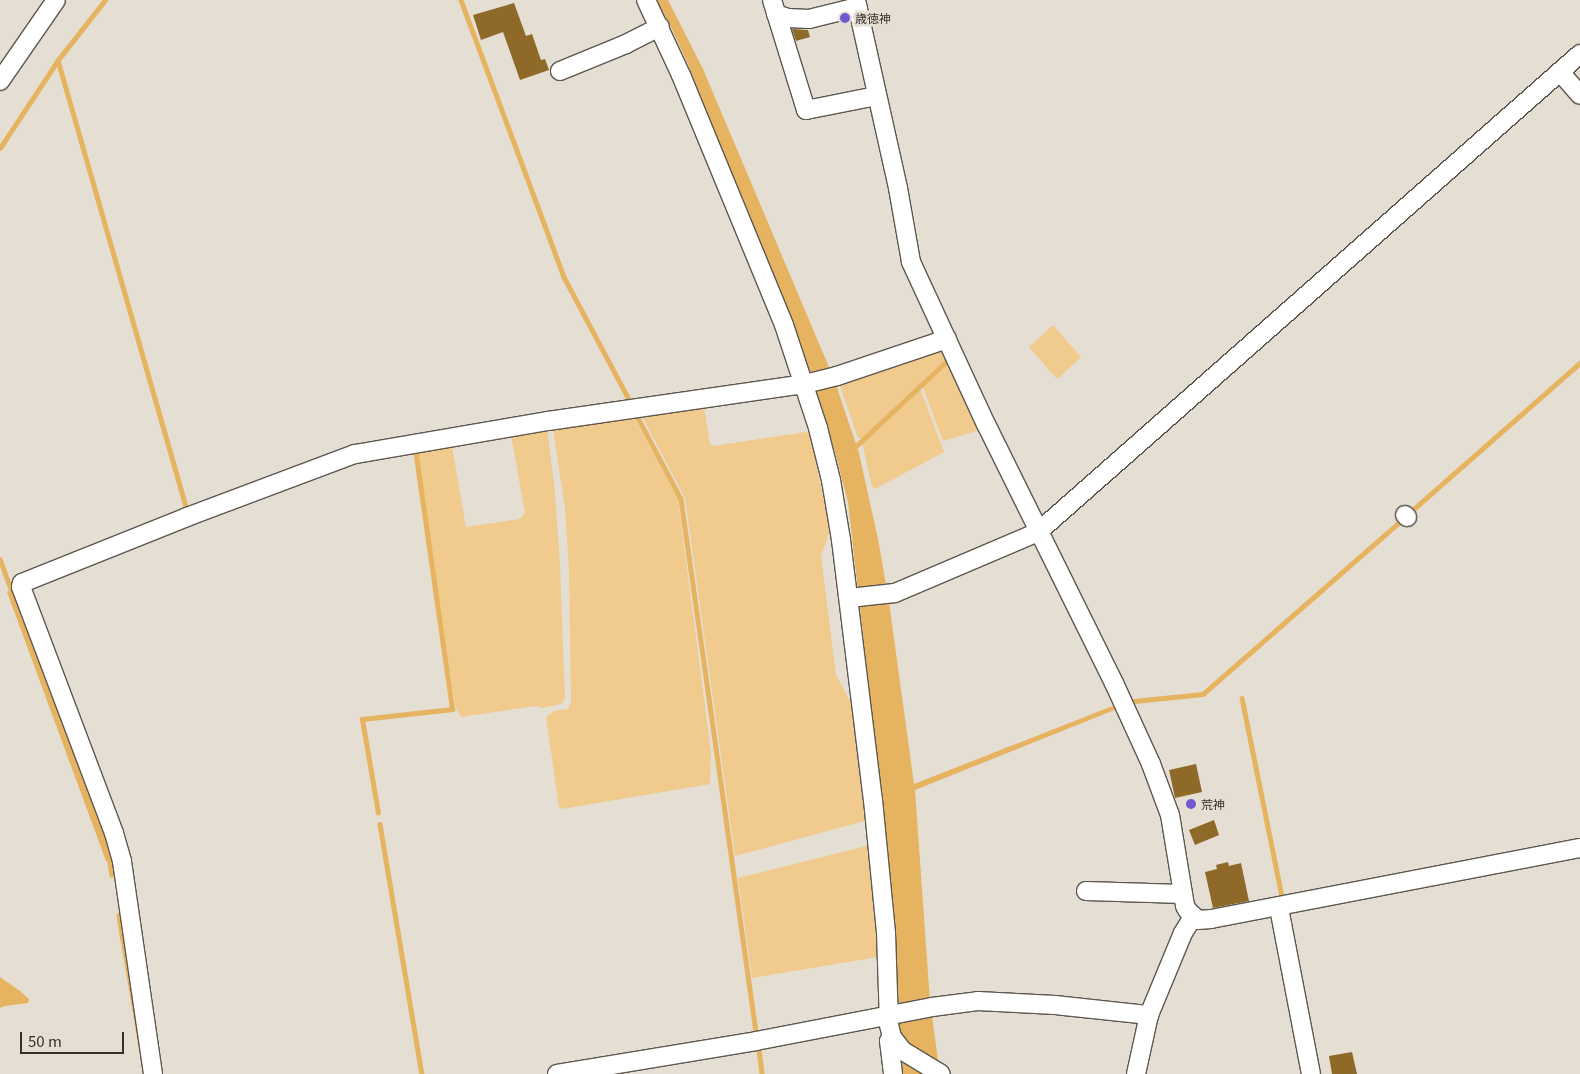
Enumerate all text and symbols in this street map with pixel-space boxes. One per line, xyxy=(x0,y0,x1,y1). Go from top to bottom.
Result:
place label: 歳徳神 xyxy=(855,11,891,25)
marker: 歳徳神 xyxy=(839,12,851,24)
place label: 荒神 xyxy=(1201,797,1225,811)
marker: 荒神 xyxy=(1185,798,1197,810)
scale bar xyxy=(22,1022,126,1054)
text: 50 m xyxy=(28,1030,62,1051)

